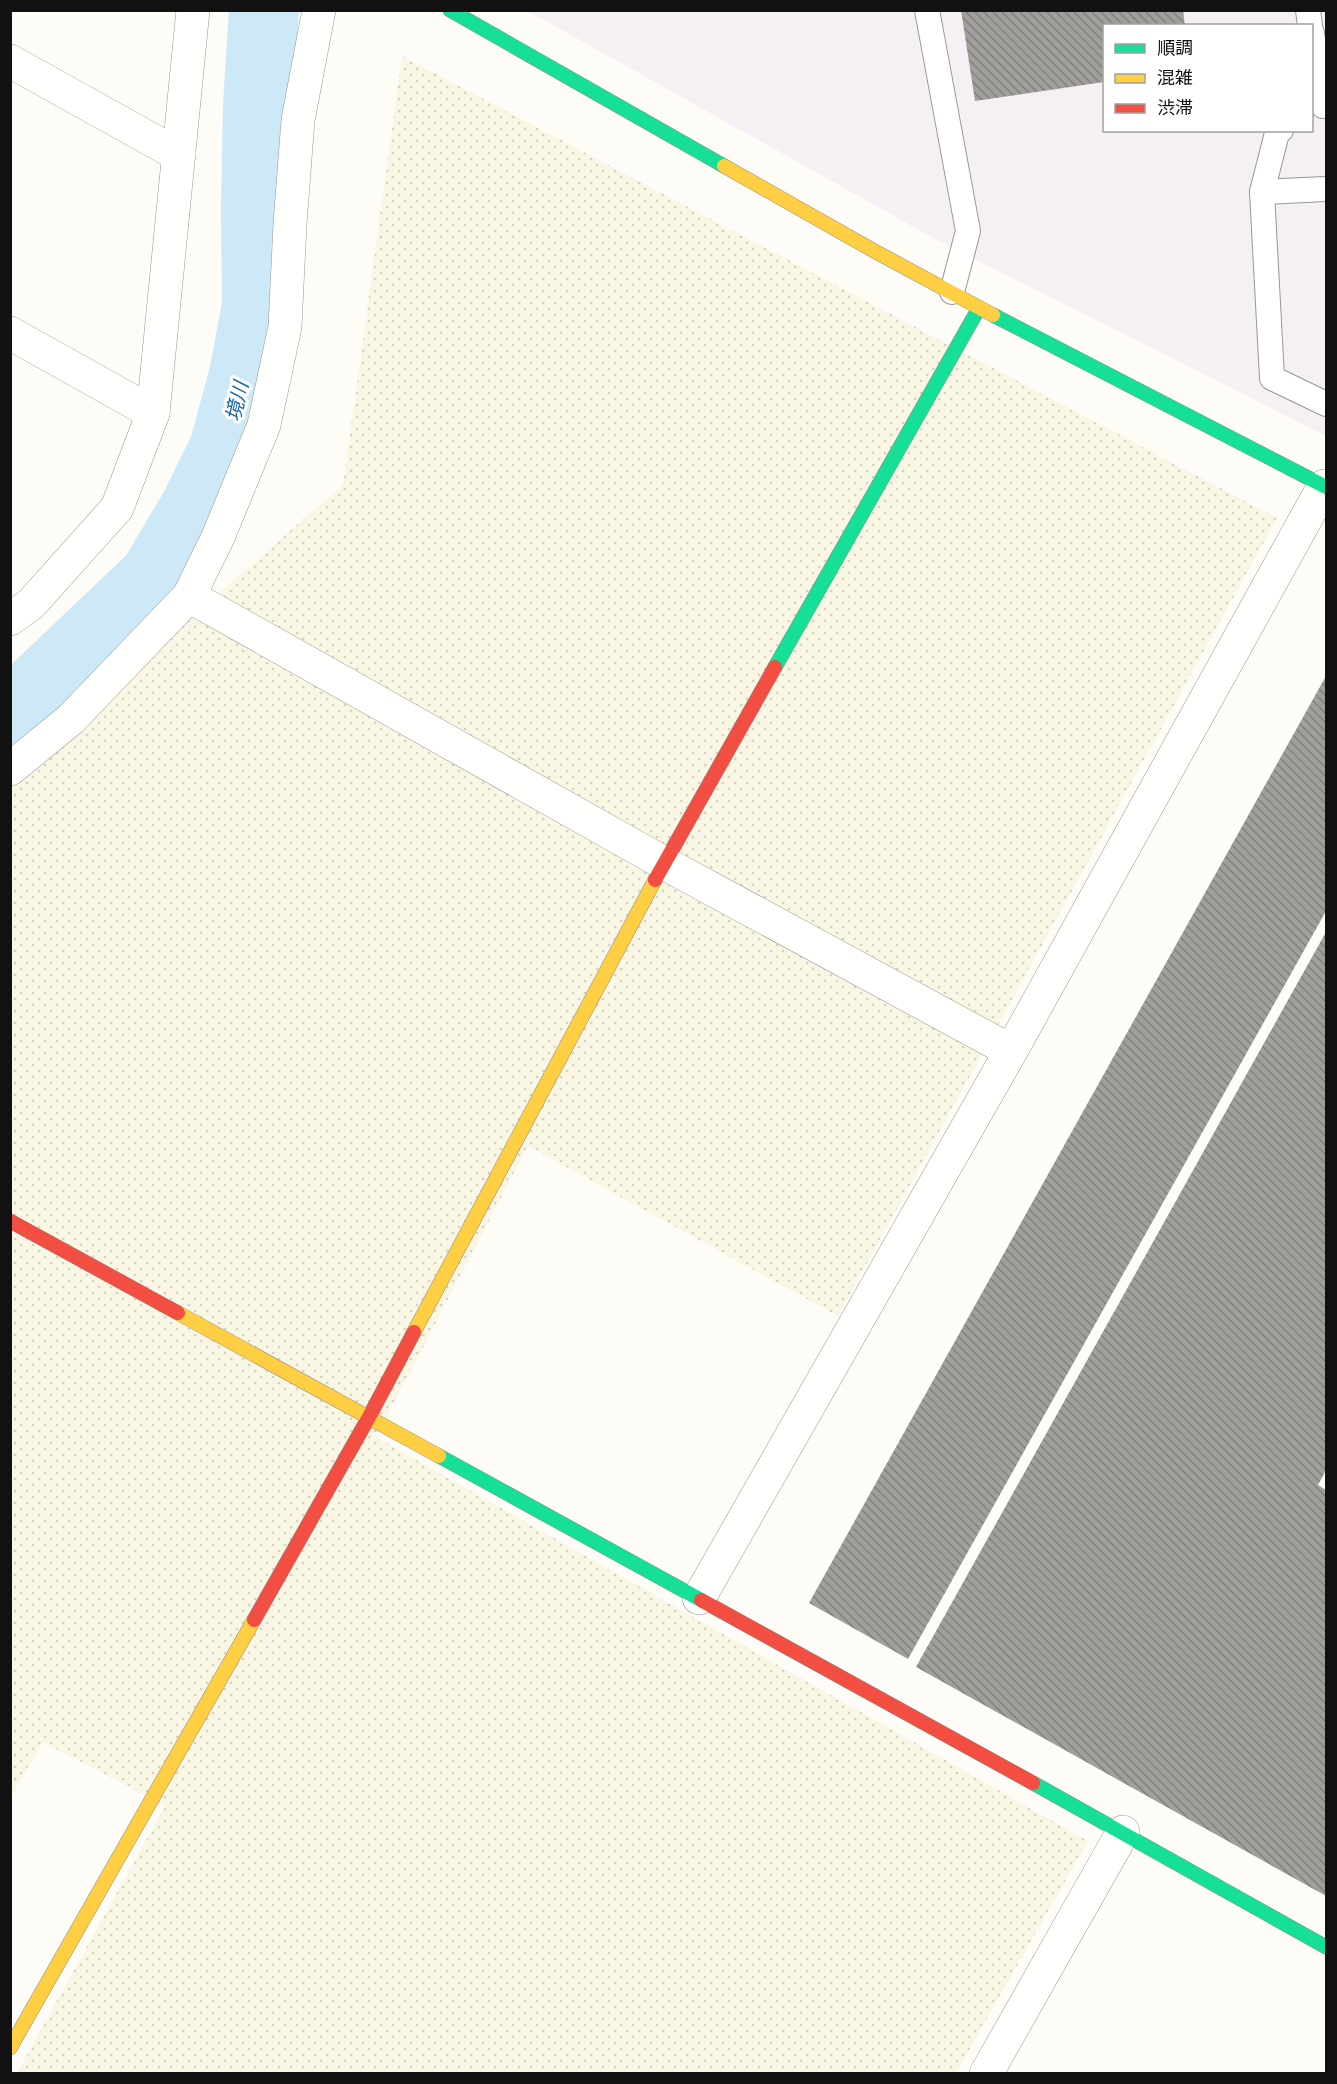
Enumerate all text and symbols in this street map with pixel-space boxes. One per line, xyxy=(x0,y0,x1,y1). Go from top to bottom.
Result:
legend xyxy=(1103,24,1313,132)
text: 順調 xyxy=(1157,33,1193,60)
text: 混雑 xyxy=(1157,63,1193,90)
text: 渋滞 xyxy=(1157,93,1193,120)
water label: 境川 xyxy=(216,376,255,424)

